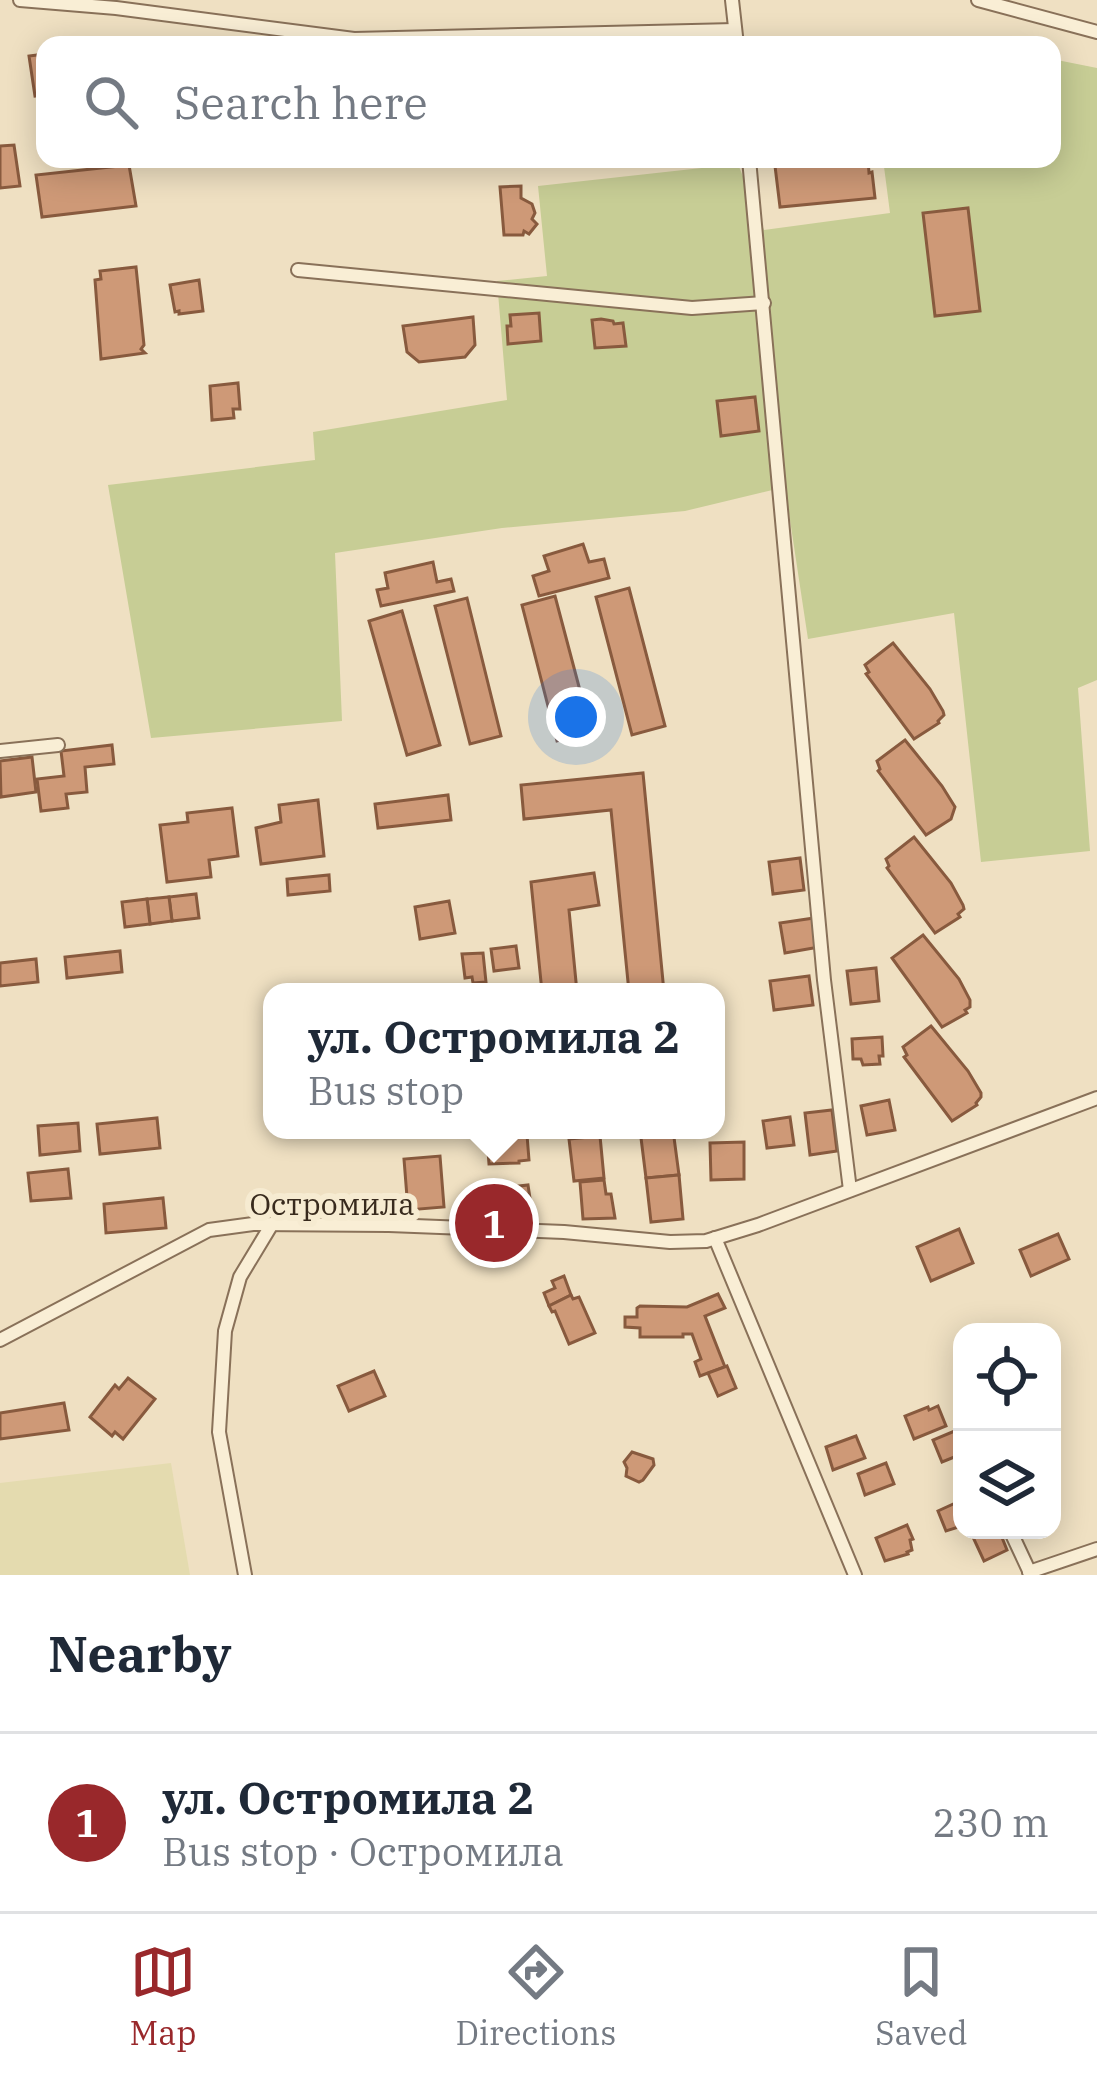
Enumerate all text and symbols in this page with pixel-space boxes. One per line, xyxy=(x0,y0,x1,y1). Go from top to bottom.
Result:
search box xyxy=(36,36,1061,168)
icon: search xyxy=(78,69,144,135)
text: Search here xyxy=(174,73,428,131)
your location xyxy=(546,687,606,747)
popup xyxy=(263,983,725,1139)
text: ул. Остромила 2 xyxy=(308,1007,680,1065)
text: Bus stop xyxy=(308,1065,464,1116)
pin: 1 xyxy=(455,1178,533,1268)
street label: Остромила xyxy=(249,1184,415,1223)
map controls xyxy=(953,1323,1061,1539)
button: locate xyxy=(953,1323,1061,1431)
button: layers xyxy=(953,1431,1061,1539)
text: Nearby xyxy=(48,1620,232,1686)
text: ул. Остромила 2 xyxy=(162,1768,534,1826)
text: 1 xyxy=(75,1797,99,1848)
text: 230 m xyxy=(933,1797,1049,1848)
text: Bus stop · Остромила xyxy=(162,1826,564,1877)
tab: Map xyxy=(129,1939,196,2054)
tab: Directions xyxy=(455,1939,616,2054)
tab: Saved xyxy=(875,1939,968,2054)

